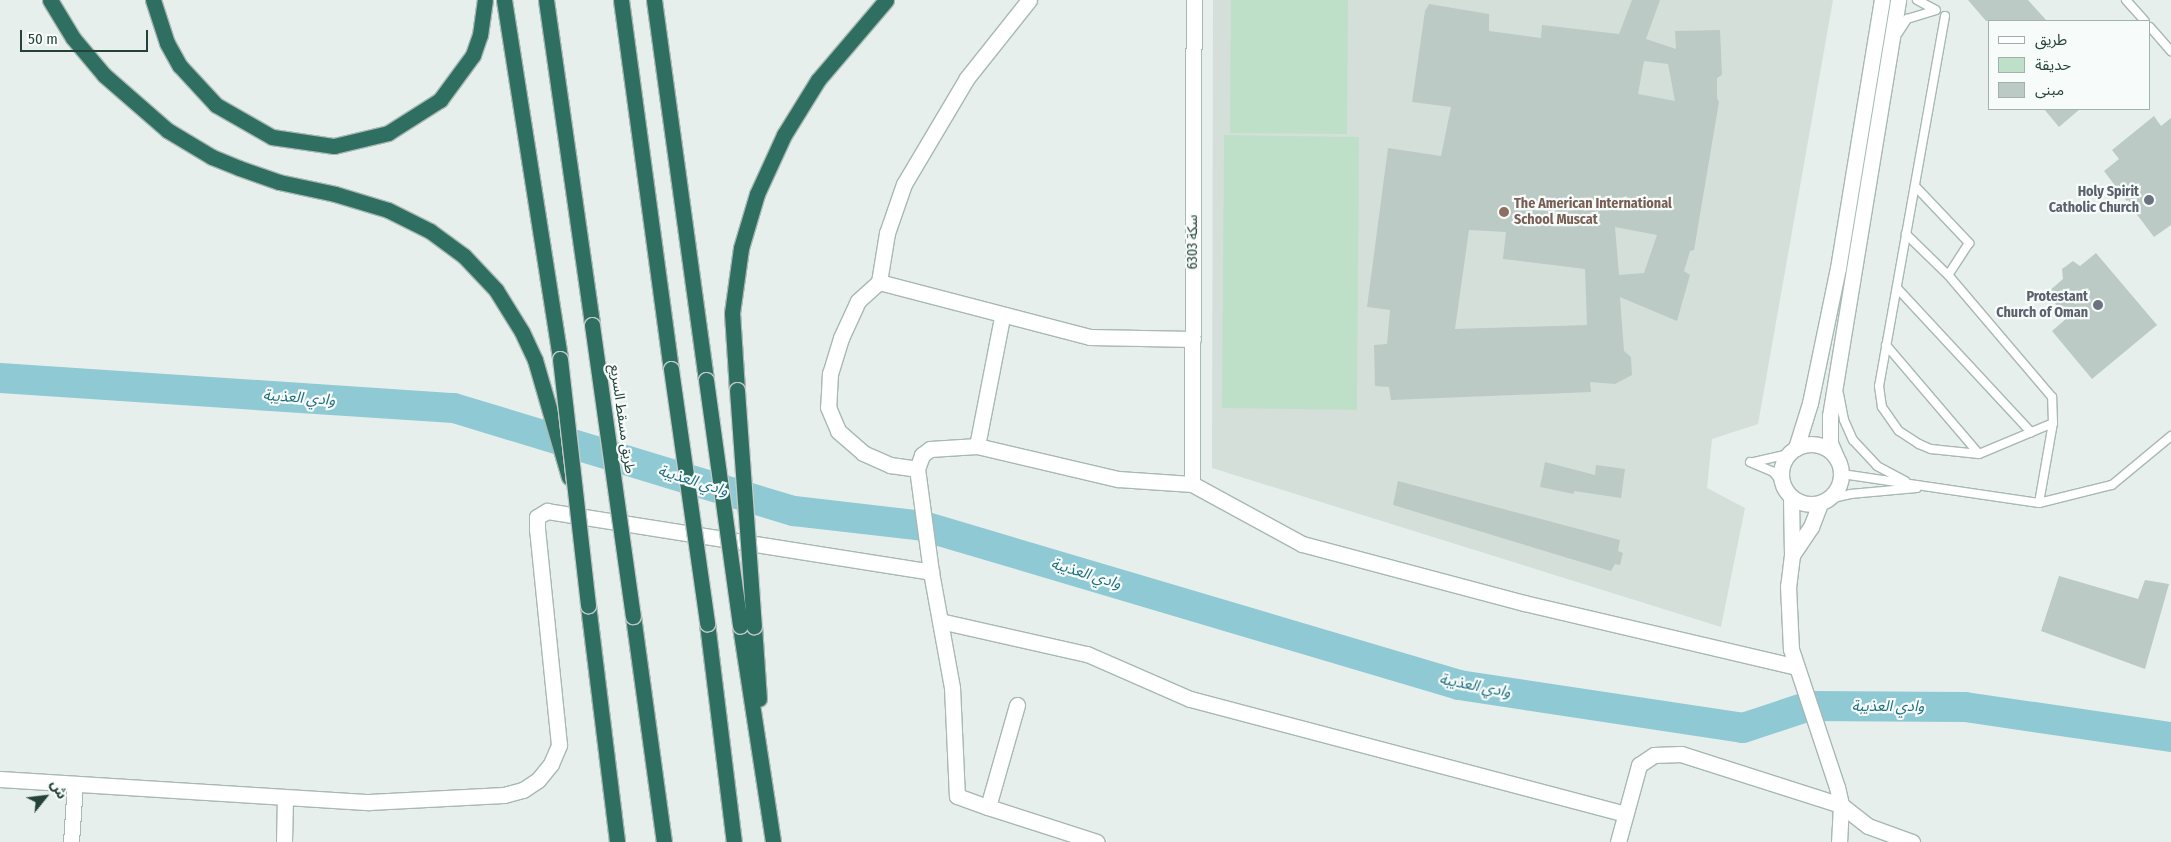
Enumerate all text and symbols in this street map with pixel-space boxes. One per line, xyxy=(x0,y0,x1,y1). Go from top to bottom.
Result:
scale bar xyxy=(22,20,150,52)
legend xyxy=(1988,20,2151,110)
text: 50 m xyxy=(28,30,58,48)
text: طريق xyxy=(2035,31,2067,49)
text: حديقة xyxy=(2035,56,2071,74)
text: مبنى xyxy=(2035,81,2064,99)
place label: Holy Spirit Catholic Church xyxy=(2049,184,2139,216)
marker: Holy Spirit Catholic Church xyxy=(2143,194,2155,206)
place label: The American International School Muscat xyxy=(1514,196,1672,228)
marker: The American International School Muscat xyxy=(1498,206,1510,218)
street label: سكة 6303 xyxy=(1185,215,1201,269)
place label: Protestant Church of Oman xyxy=(1996,289,2088,322)
marker: Protestant Church of Oman xyxy=(2092,299,2104,311)
street label: طريق مسقط السريع xyxy=(606,363,638,475)
water label: وادي العذيبة xyxy=(262,386,336,410)
water label: وادي العذيبة xyxy=(656,462,730,500)
water label: وادي العذيبة xyxy=(1049,555,1123,593)
water label: وادي العذيبة xyxy=(1438,670,1512,702)
water label: وادي العذيبة xyxy=(1852,698,1924,716)
north arrow xyxy=(20,772,70,822)
text: ش xyxy=(46,777,71,802)

